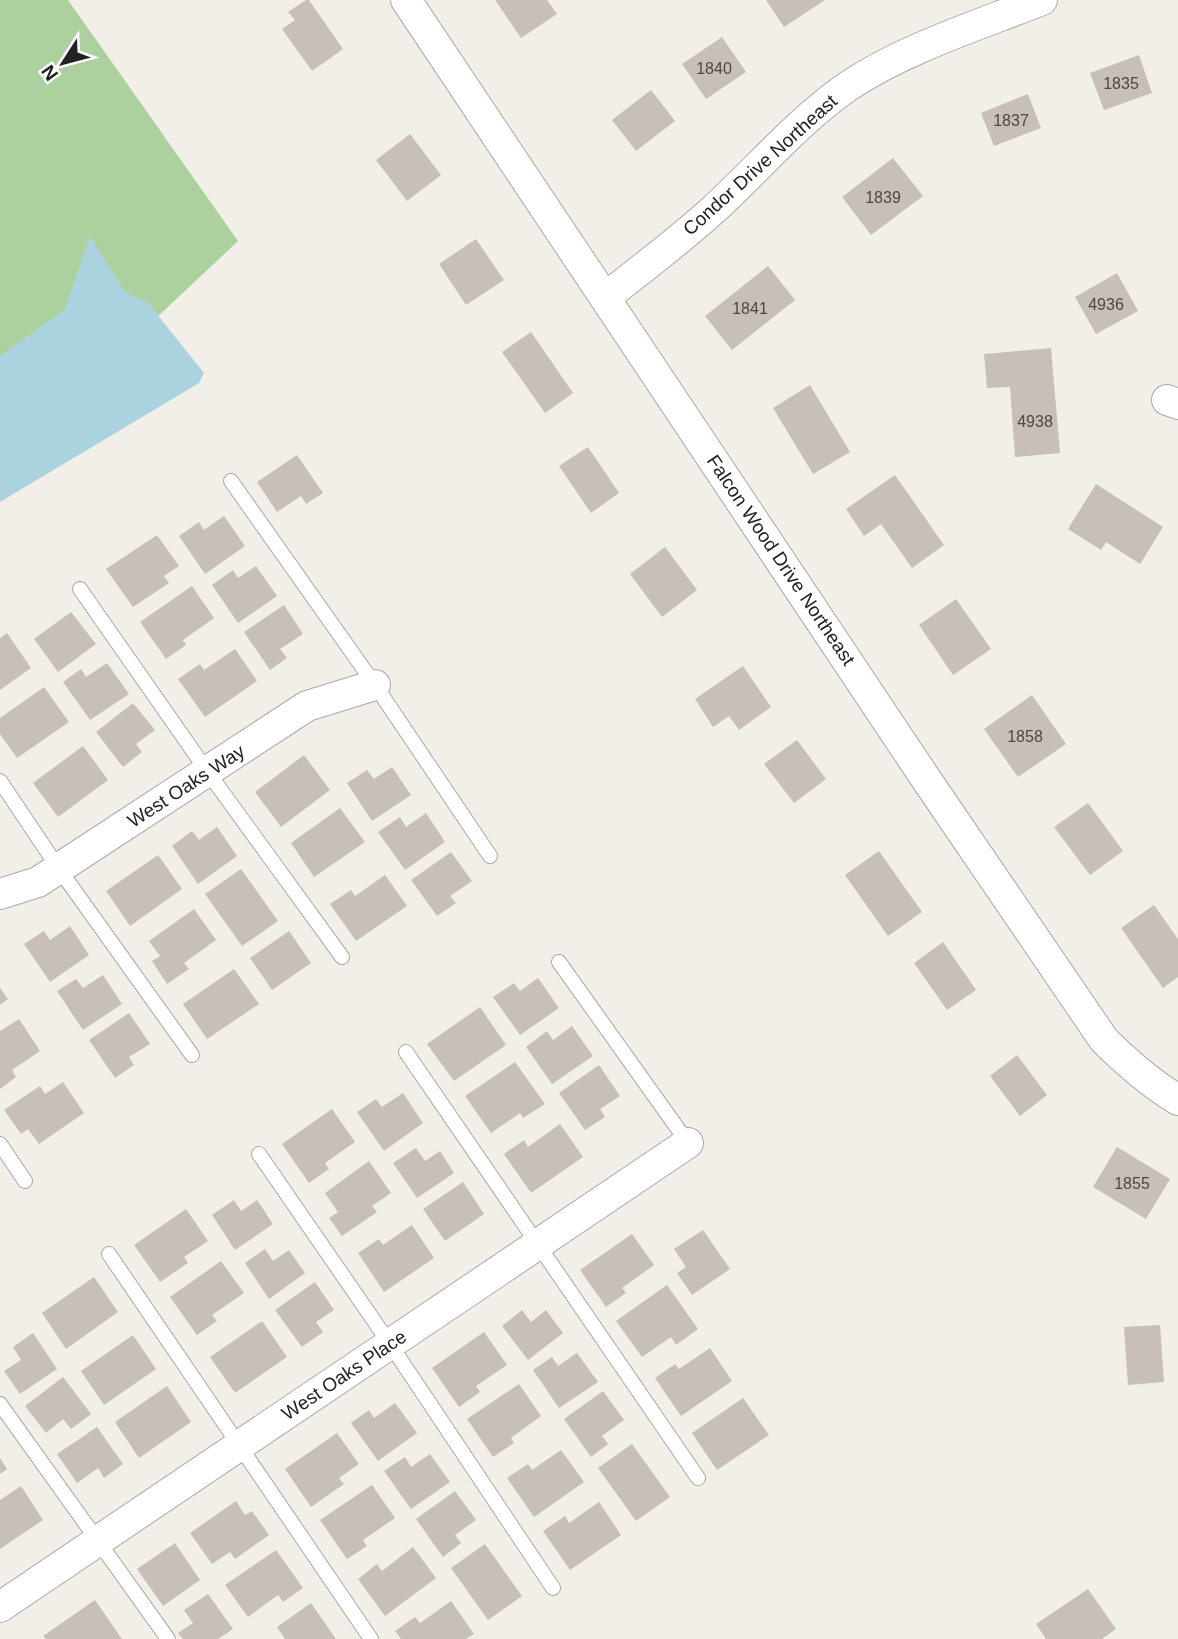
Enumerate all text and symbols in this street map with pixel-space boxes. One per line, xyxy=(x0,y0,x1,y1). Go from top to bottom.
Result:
north arrow xyxy=(28,28,98,98)
house number: 1840 xyxy=(696,60,732,77)
text: N xyxy=(37,61,62,84)
house number: 1835 xyxy=(1103,75,1139,92)
street label: Condor Drive Northeast xyxy=(679,90,842,240)
house number: 1837 xyxy=(993,112,1029,129)
house number: 1839 xyxy=(865,189,901,206)
house number: 4936 xyxy=(1088,296,1124,313)
house number: 1841 xyxy=(732,300,768,317)
house number: 4938 xyxy=(1017,413,1053,430)
street label: Falcon Wood Drive Northeast xyxy=(703,451,860,670)
house number: 1858 xyxy=(1007,728,1043,745)
street label: West Oaks Way xyxy=(124,740,249,832)
house number: 1855 xyxy=(1114,1175,1150,1192)
street label: West Oaks Place xyxy=(278,1326,410,1424)

